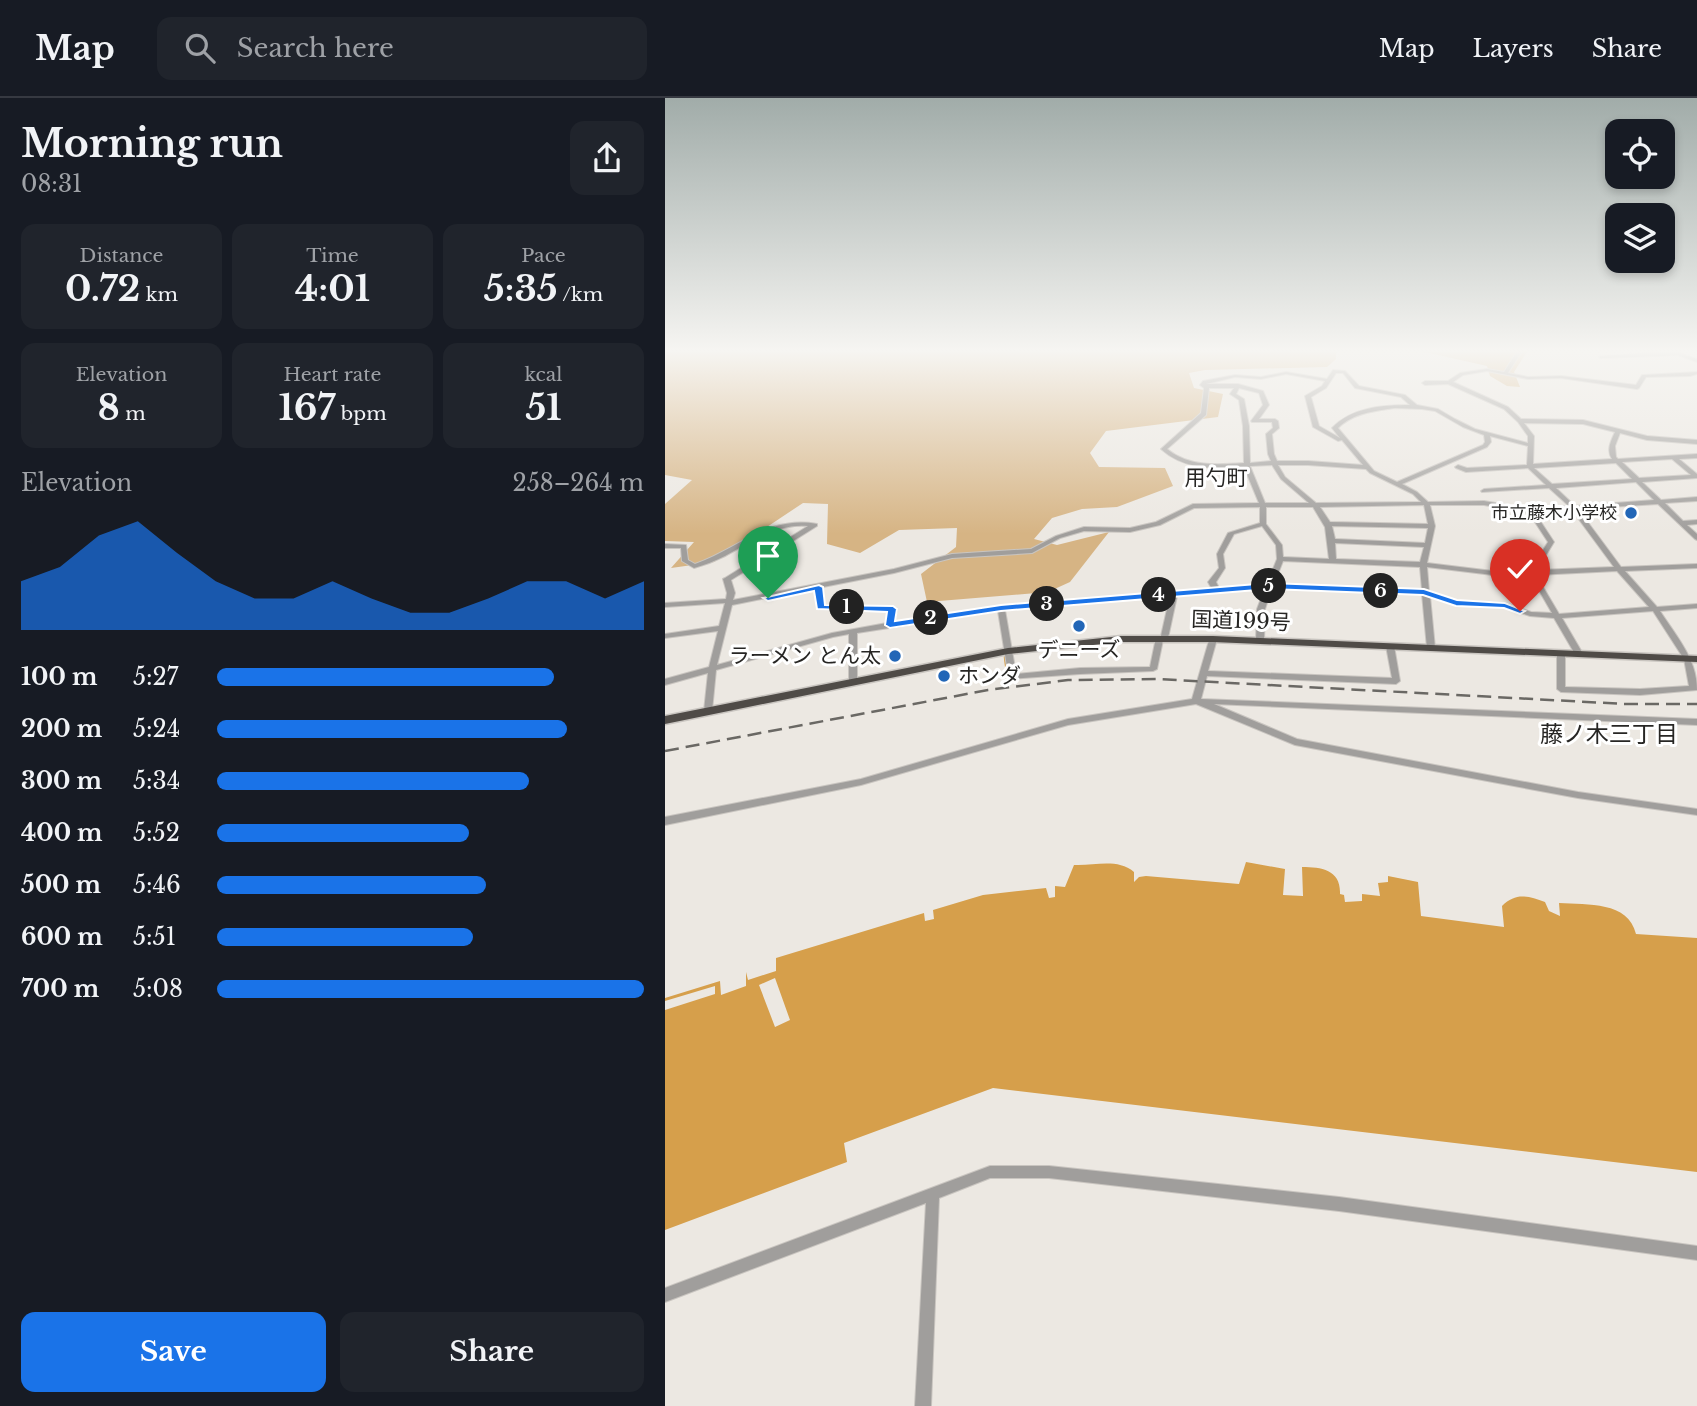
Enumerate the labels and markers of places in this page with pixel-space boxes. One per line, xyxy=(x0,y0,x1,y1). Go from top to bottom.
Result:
place label: 市立藤木小学校 xyxy=(1491,502,1617,524)
marker: 市立藤木小学校 xyxy=(1623,505,1639,521)
pin xyxy=(738,526,798,598)
pin xyxy=(1490,539,1550,611)
pin: 5 xyxy=(1251,568,1287,603)
pin: 6 xyxy=(1363,574,1399,608)
pin: 4 xyxy=(1141,578,1177,612)
pin: 3 xyxy=(1029,587,1065,622)
pin: 1 xyxy=(829,589,865,624)
pin: 2 xyxy=(913,601,949,636)
marker: デニーズ xyxy=(1071,618,1087,634)
place label: デニーズ xyxy=(1038,637,1120,663)
place label: ラーメン とん太 xyxy=(729,643,881,669)
marker: ラーメン とん太 xyxy=(887,648,903,664)
place label: ホンダ xyxy=(958,663,1021,689)
marker: ホンダ xyxy=(936,668,952,684)

